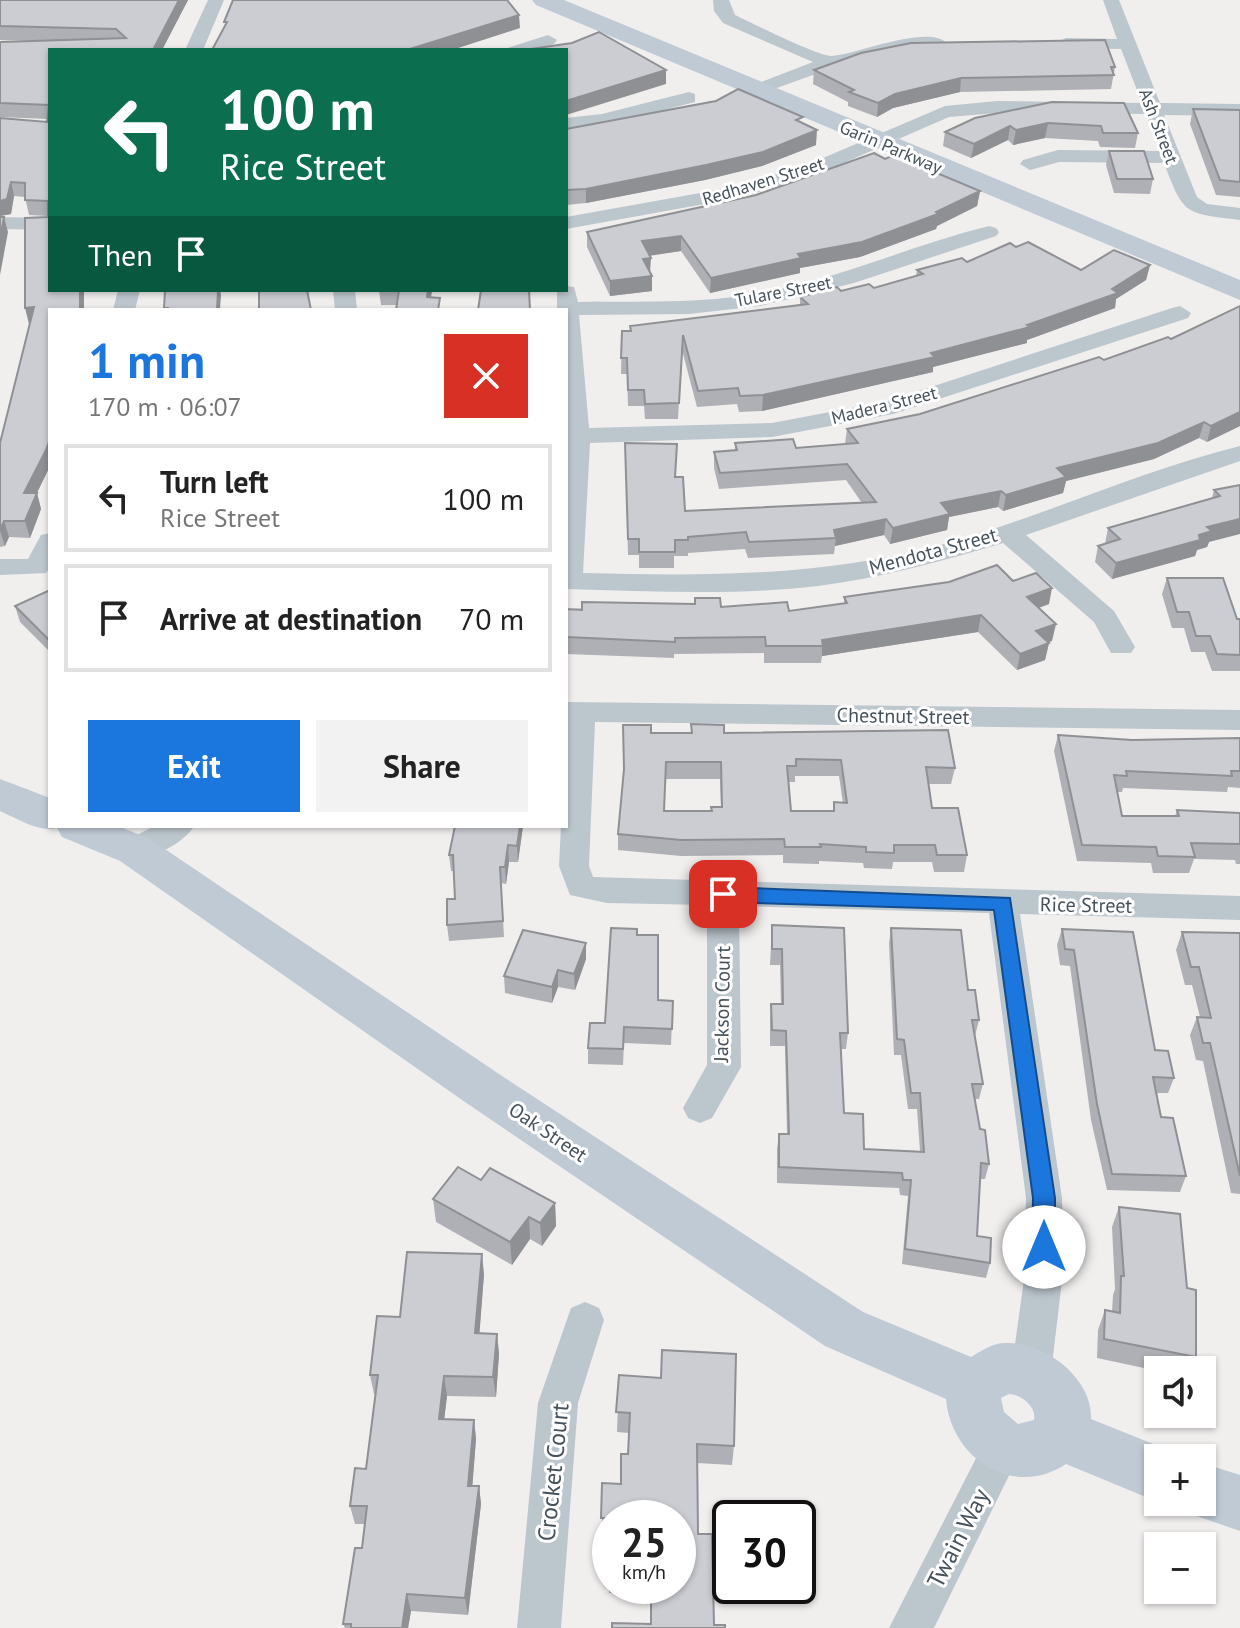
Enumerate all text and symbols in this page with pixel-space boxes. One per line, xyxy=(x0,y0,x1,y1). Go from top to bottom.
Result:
text: 100 m xyxy=(220,73,375,145)
icon: left xyxy=(88,80,192,184)
street label: Ash Street xyxy=(1134,85,1184,167)
street label: Garin Parkway xyxy=(836,115,946,179)
text: Rice Street xyxy=(220,143,386,190)
street label: Redhaven Street xyxy=(700,152,826,210)
icon: arrive xyxy=(169,232,213,276)
text: Then xyxy=(88,235,153,274)
street label: Tulare Street xyxy=(733,270,833,312)
text: 1 min xyxy=(88,329,205,391)
button: close xyxy=(444,334,528,418)
street label: Madera Street xyxy=(829,381,939,429)
text: 170 m · 06:07 xyxy=(88,390,242,423)
text: Turn left xyxy=(160,462,268,501)
icon: left xyxy=(92,476,136,520)
text: 100 m xyxy=(443,479,524,518)
text: Rice Street xyxy=(160,501,280,534)
street label: Mendota Street xyxy=(866,521,1000,581)
icon: arrive xyxy=(92,596,136,640)
text: Arrive at destination xyxy=(160,599,422,638)
text: 70 m xyxy=(459,599,524,638)
street label: Chestnut Street xyxy=(836,702,970,730)
button: Exit xyxy=(88,720,300,812)
button: Share xyxy=(316,720,528,812)
pin xyxy=(689,860,757,928)
icon: arrive xyxy=(701,872,745,916)
street label: Rice Street xyxy=(1040,891,1133,919)
street label: Jackson Court xyxy=(708,945,736,1063)
street label: Oak Street xyxy=(504,1096,592,1168)
position arrow xyxy=(1002,1205,1086,1289)
map controls xyxy=(1144,1356,1216,1604)
button: sound xyxy=(1144,1356,1216,1428)
street label: Crocket Court xyxy=(530,1401,576,1543)
button: + xyxy=(1144,1444,1216,1516)
street label: Twain Way xyxy=(920,1483,996,1593)
speed limit sign: 30 xyxy=(712,1500,816,1604)
text: 25 xyxy=(621,1516,667,1568)
button: − xyxy=(1144,1532,1216,1604)
text: km/h xyxy=(622,1559,666,1585)

